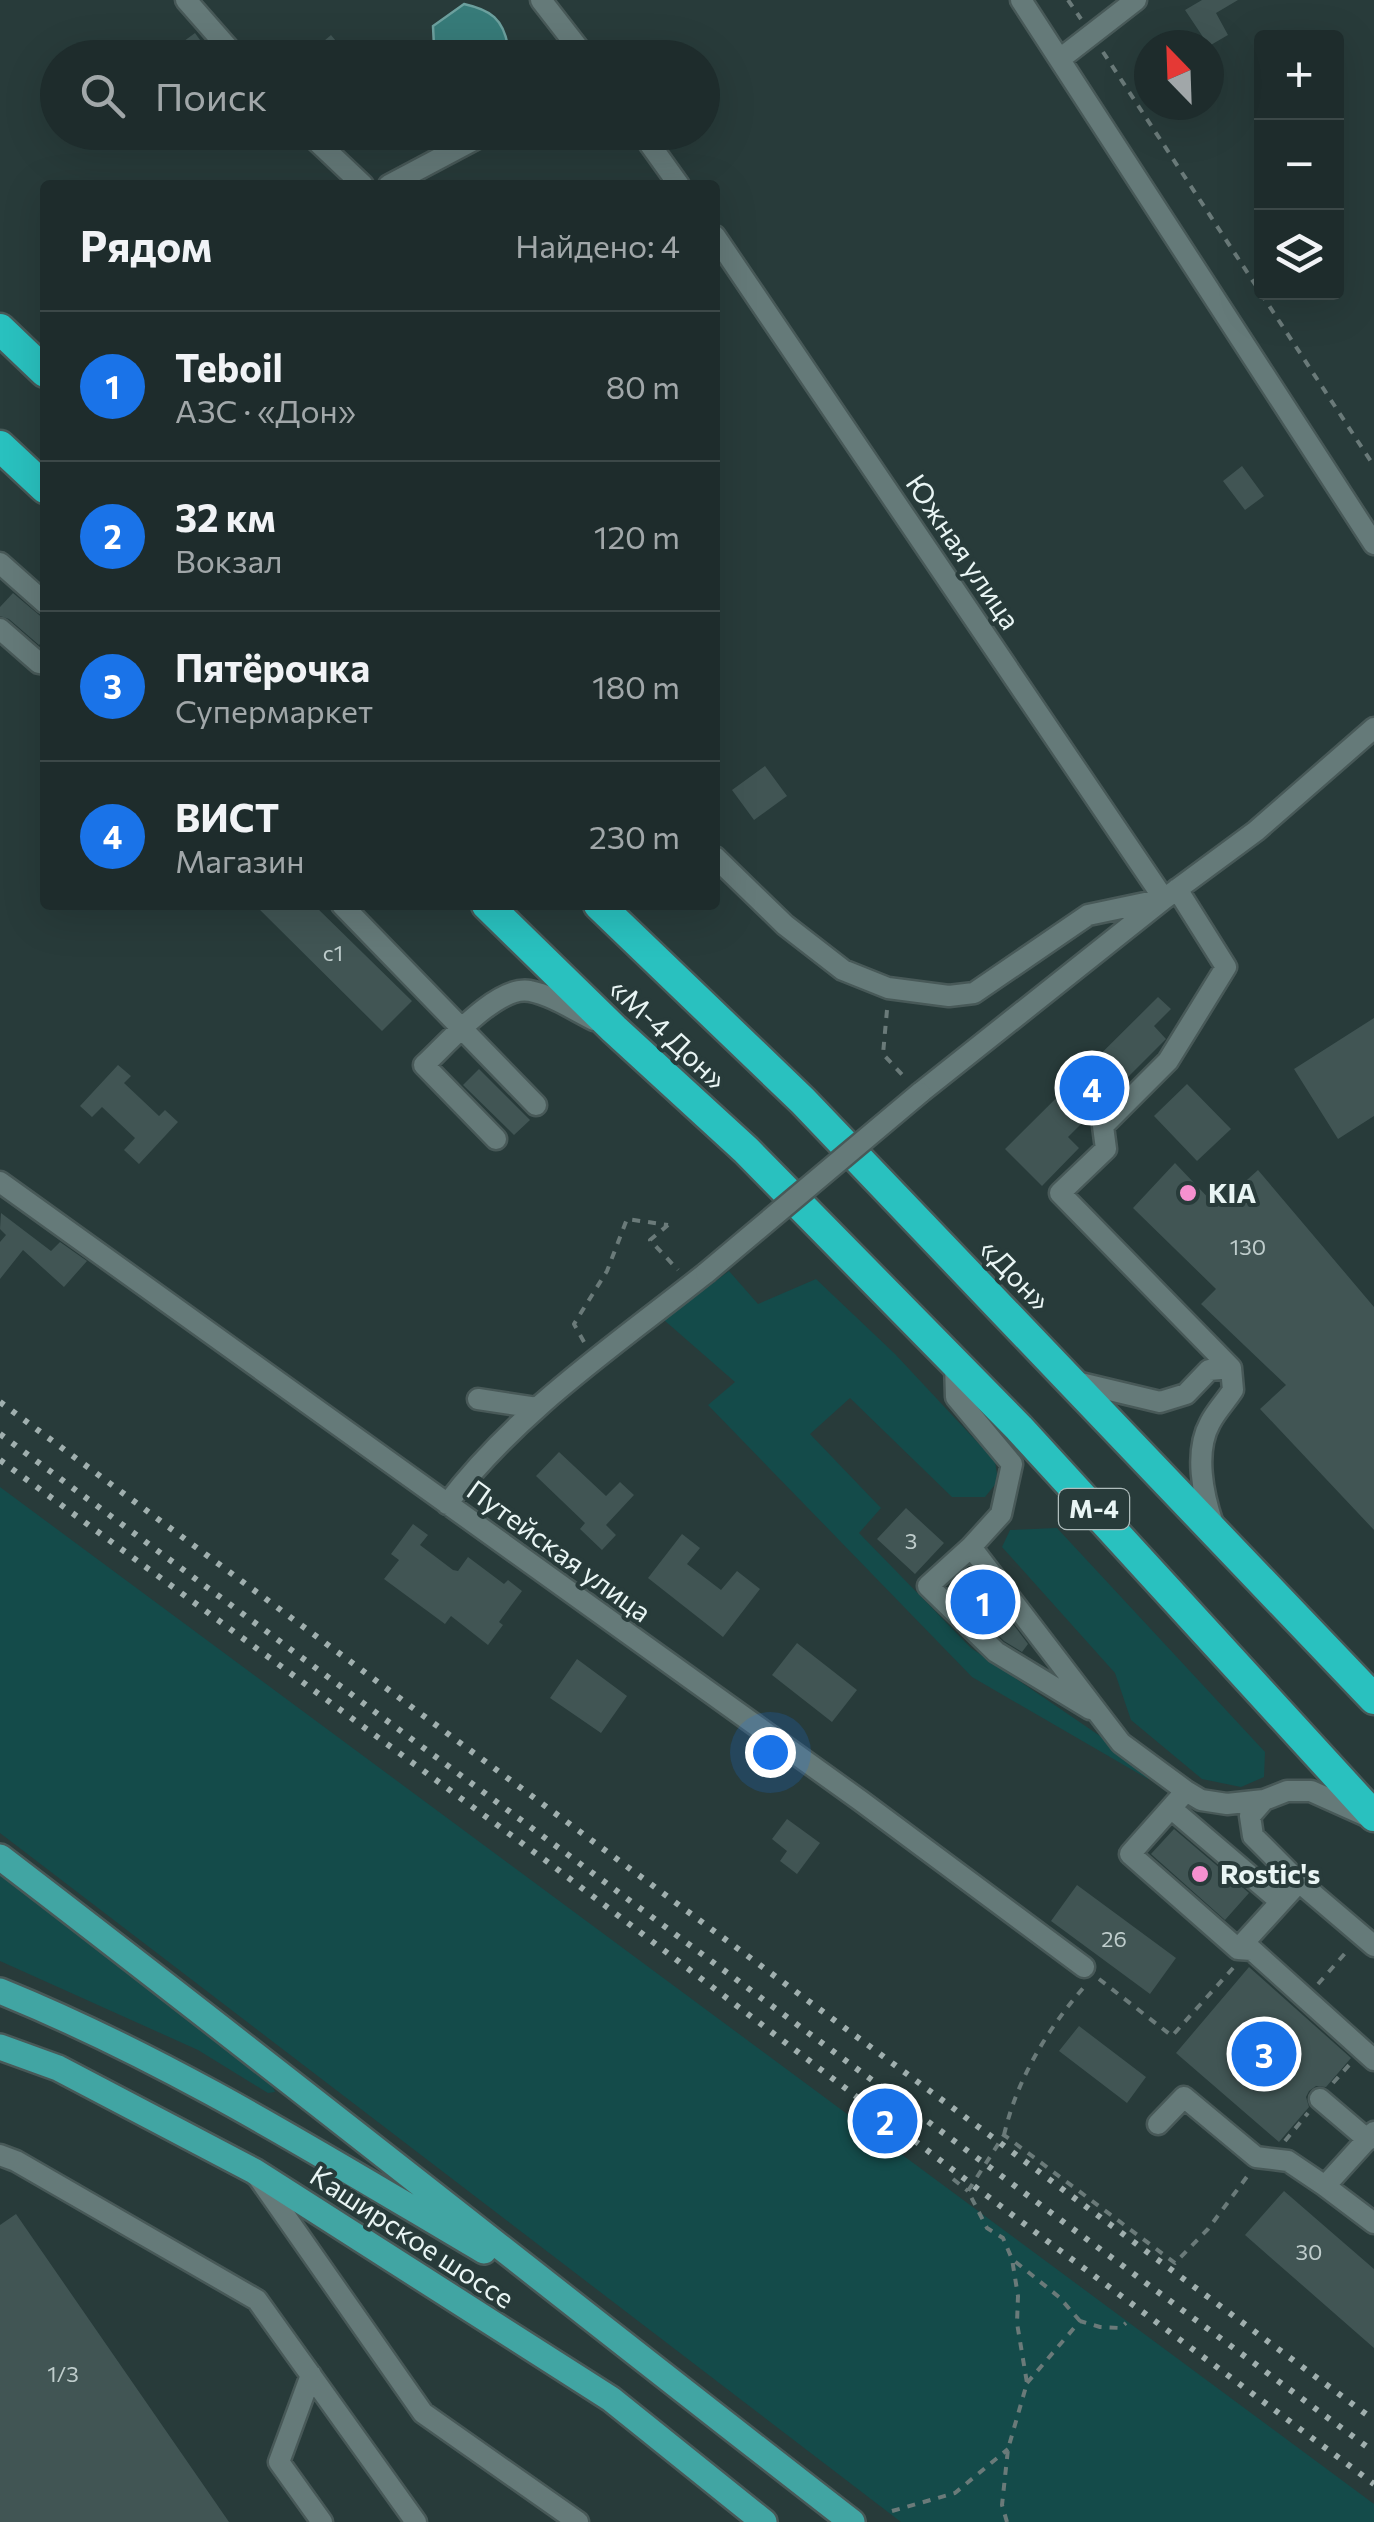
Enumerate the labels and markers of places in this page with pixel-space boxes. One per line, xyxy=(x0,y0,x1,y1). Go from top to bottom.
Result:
pin: 4 xyxy=(1060,1050,1124,1126)
place label: KIA xyxy=(1208,1175,1256,1209)
marker: KIA xyxy=(1177,1182,1199,1204)
pin: 1 xyxy=(950,1564,1016,1640)
place label: Rostic's xyxy=(1220,1856,1320,1890)
marker: Rostic's xyxy=(1189,1863,1211,1885)
pin: 3 xyxy=(1232,2016,1296,2092)
pin: 2 xyxy=(852,2084,918,2158)

